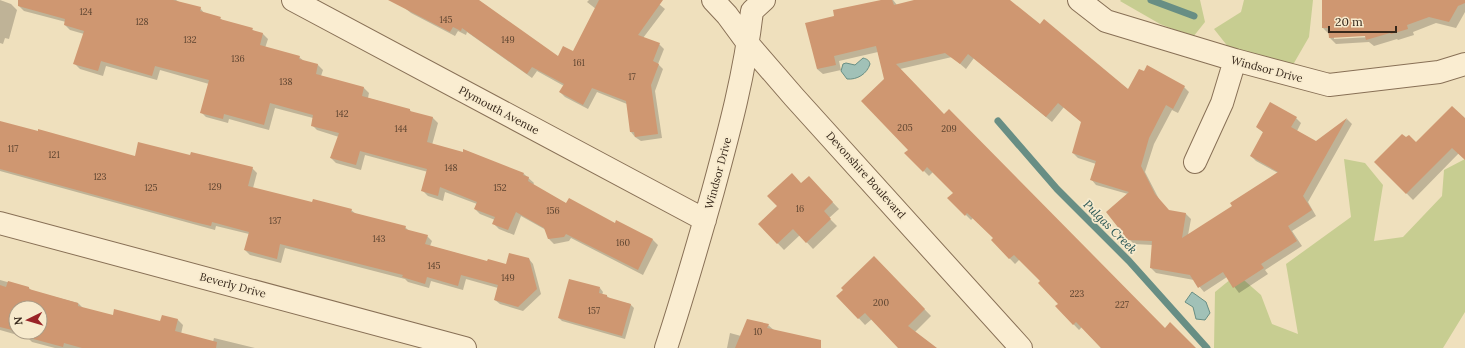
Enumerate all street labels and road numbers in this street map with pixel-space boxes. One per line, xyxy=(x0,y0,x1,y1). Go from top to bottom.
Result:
street label: Windsor Drive xyxy=(1230,53,1304,85)
street label: Plymouth Avenue xyxy=(456,83,542,137)
street label: Devonshire Boulevard xyxy=(823,129,909,222)
street label: Windsor Drive xyxy=(702,136,734,210)
street label: Beverly Drive xyxy=(198,269,268,301)

